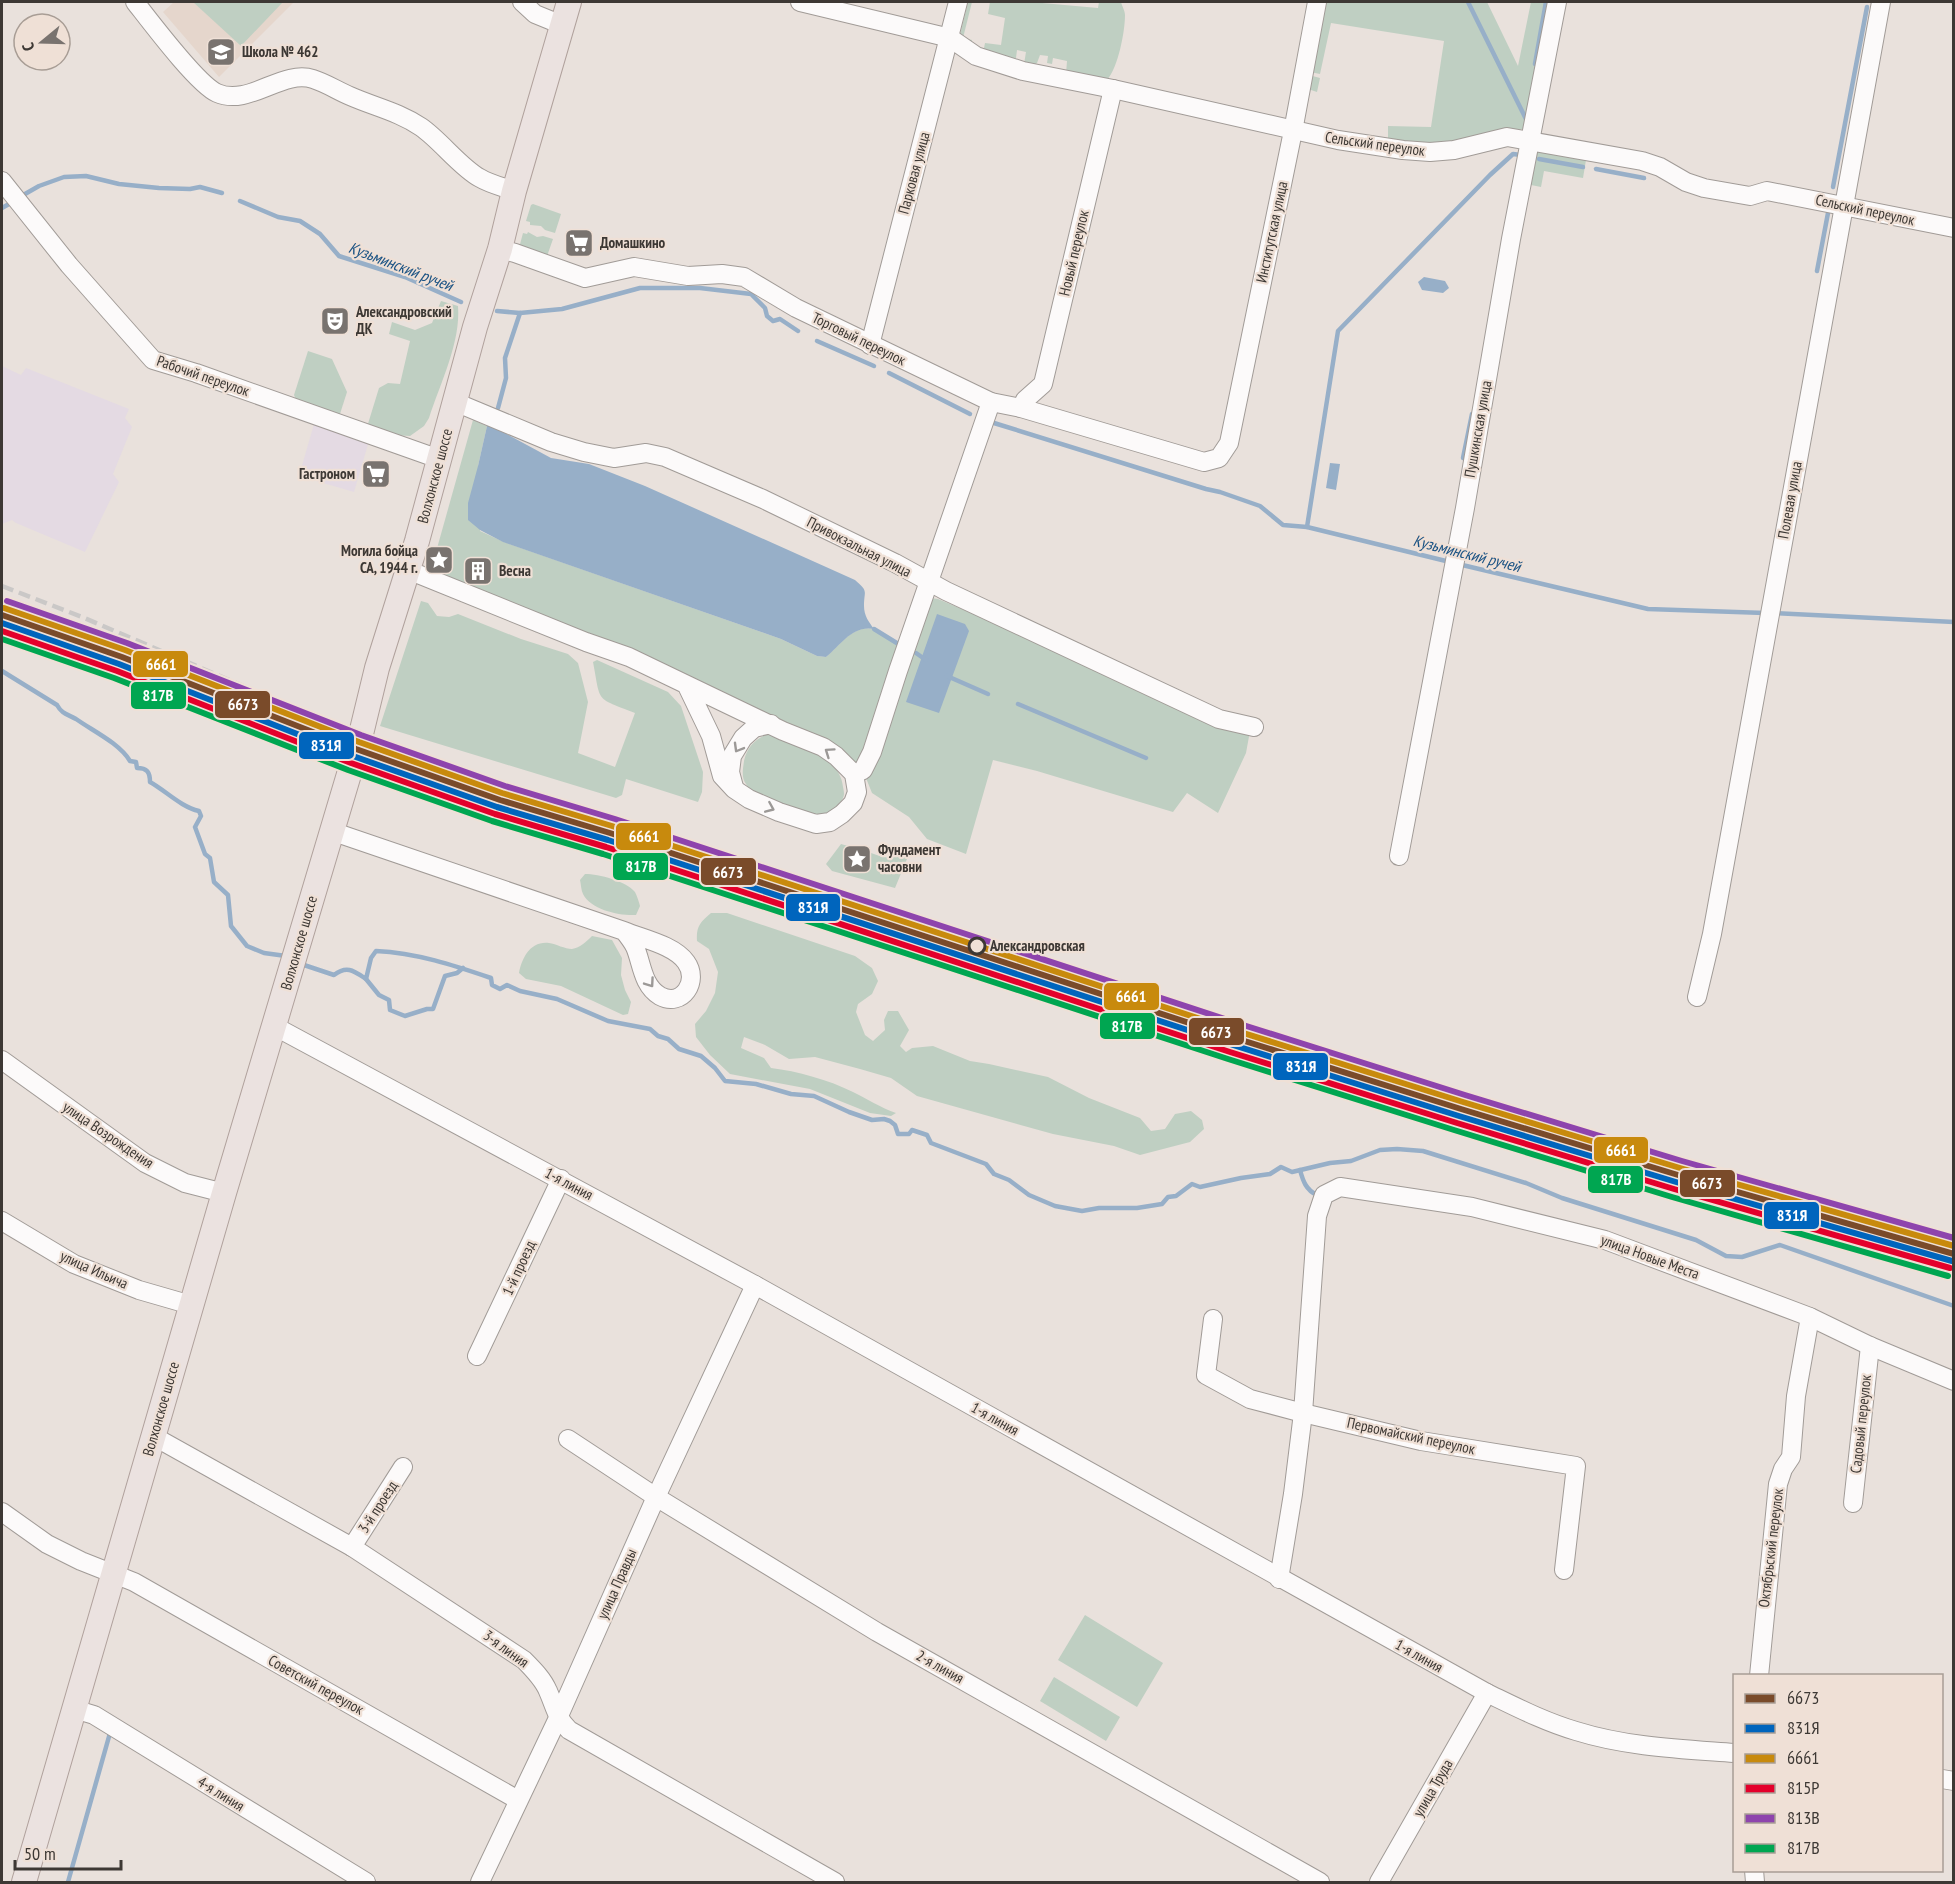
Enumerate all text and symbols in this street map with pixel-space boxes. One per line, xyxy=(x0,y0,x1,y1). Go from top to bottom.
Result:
north arrow xyxy=(12,12,72,72)
school or university icon: Школа № 462 xyxy=(205,36,237,68)
text: С xyxy=(17,40,38,54)
place label: Школа № 462 xyxy=(242,42,318,61)
street label: Сельский переулок xyxy=(1324,127,1426,160)
street label: Парковая улица xyxy=(893,130,934,216)
street label: Институтская улица xyxy=(1251,179,1292,284)
street label: Сельский переулок xyxy=(1814,190,1916,229)
street label: Новый переулок xyxy=(1054,208,1093,298)
supermarket icon: Домашкино xyxy=(563,227,595,259)
place label: Домашкино xyxy=(600,233,666,252)
water label: Кузьминский ручей xyxy=(346,237,458,296)
place label: Александровский ДК xyxy=(355,302,452,338)
theatre icon: Александровский ДК xyxy=(319,305,351,337)
street label: Торговый переулок xyxy=(809,308,909,369)
street label: Рабочий переулок xyxy=(154,351,252,400)
street label: Пушкинская улица xyxy=(1460,379,1495,479)
street label: Волхонское шоссе xyxy=(413,426,456,525)
supermarket icon: Гастроном xyxy=(360,458,392,490)
street label: Полевая улица xyxy=(1773,460,1806,540)
place label: Гастроном xyxy=(299,464,355,483)
street label: Привокзальная улица xyxy=(804,512,915,581)
water label: Кузьминский ручей xyxy=(1411,530,1525,576)
place label: Могила бойца СА, 1944 г. xyxy=(341,541,418,577)
place icon: Могила бойца СА, 1944 г. xyxy=(423,544,455,576)
building icon: Весна xyxy=(462,555,494,587)
place label: Весна xyxy=(499,561,531,580)
line badge: 6661 xyxy=(132,650,189,678)
text: 6661 xyxy=(146,654,176,674)
line badge: 817В xyxy=(130,681,187,710)
text: 817В xyxy=(143,685,174,705)
line badge: 6673 xyxy=(214,690,271,719)
text: 6673 xyxy=(228,694,258,714)
line badge: 831Я xyxy=(298,731,355,760)
text: 831Я xyxy=(311,735,342,755)
one-way arrow xyxy=(733,742,745,752)
one-way arrow xyxy=(825,748,836,759)
one-way arrow xyxy=(764,801,775,813)
line badge: 6661 xyxy=(615,822,672,851)
text: 6661 xyxy=(629,826,659,846)
place label: Фундамент часовни xyxy=(878,840,941,876)
place icon: Фундамент часовни xyxy=(841,843,873,875)
line badge: 817В xyxy=(612,852,669,881)
text: 817В xyxy=(626,856,657,876)
line badge: 6673 xyxy=(700,857,757,886)
text: 6673 xyxy=(713,862,743,882)
line badge: 831Я xyxy=(785,893,841,922)
street label: Волхонское шоссе xyxy=(276,894,321,992)
text: 831Я xyxy=(798,897,829,917)
place label: Александровская xyxy=(989,936,1085,955)
marker: Александровская xyxy=(968,937,986,955)
one-way arrow xyxy=(643,977,654,988)
line badge: 6661 xyxy=(1103,982,1160,1011)
text: 6661 xyxy=(1116,986,1146,1006)
line badge: 817В xyxy=(1099,1012,1156,1040)
text: 817В xyxy=(1112,1016,1143,1036)
line badge: 6673 xyxy=(1188,1017,1245,1046)
text: 6673 xyxy=(1201,1022,1231,1042)
line badge: 831Я xyxy=(1272,1052,1329,1081)
text: 831Я xyxy=(1286,1056,1317,1076)
street label: улица Возрождения xyxy=(59,1097,158,1172)
line badge: 6661 xyxy=(1593,1136,1649,1164)
text: 6661 xyxy=(1606,1140,1636,1160)
street label: 1-я линия xyxy=(542,1163,597,1204)
line badge: 817В xyxy=(1587,1165,1644,1194)
text: 817В xyxy=(1601,1169,1632,1189)
line badge: 6673 xyxy=(1679,1169,1736,1198)
text: 6673 xyxy=(1692,1173,1722,1193)
line badge: 831Я xyxy=(1763,1201,1820,1230)
text: 831Я xyxy=(1777,1205,1808,1225)
street label: улица Новые Места xyxy=(1598,1230,1702,1283)
street label: 1-й проезд xyxy=(498,1237,540,1298)
street label: улица Ильича xyxy=(57,1246,131,1293)
street label: Волхонское шоссе xyxy=(138,1360,183,1458)
street label: Садовый переулок xyxy=(1846,1374,1875,1474)
street label: 1-я линия xyxy=(968,1398,1023,1439)
street label: Первомайский переулок xyxy=(1346,1413,1477,1458)
street label: 3-й проезд xyxy=(354,1477,402,1536)
street label: Октябрьский переулок xyxy=(1754,1487,1787,1608)
street label: улица Правды xyxy=(593,1546,640,1622)
street label: 3-я линия xyxy=(480,1626,533,1672)
street label: 1-я линия xyxy=(1392,1635,1447,1676)
street label: 2-я линия xyxy=(913,1646,968,1687)
street label: Советский переулок xyxy=(265,1650,367,1719)
legend xyxy=(1733,1674,1943,1872)
text: 6673 xyxy=(1787,1686,1819,1709)
text: 831Я xyxy=(1787,1716,1820,1739)
text: 6661 xyxy=(1787,1746,1819,1769)
street label: улица Труда xyxy=(1409,1756,1457,1820)
street label: 4-я линия xyxy=(194,1772,248,1815)
text: 815Р xyxy=(1787,1776,1819,1799)
text: 813В xyxy=(1787,1806,1820,1829)
scale bar xyxy=(15,1833,122,1871)
text: 817В xyxy=(1787,1836,1820,1859)
text: 50 m xyxy=(24,1842,56,1865)

